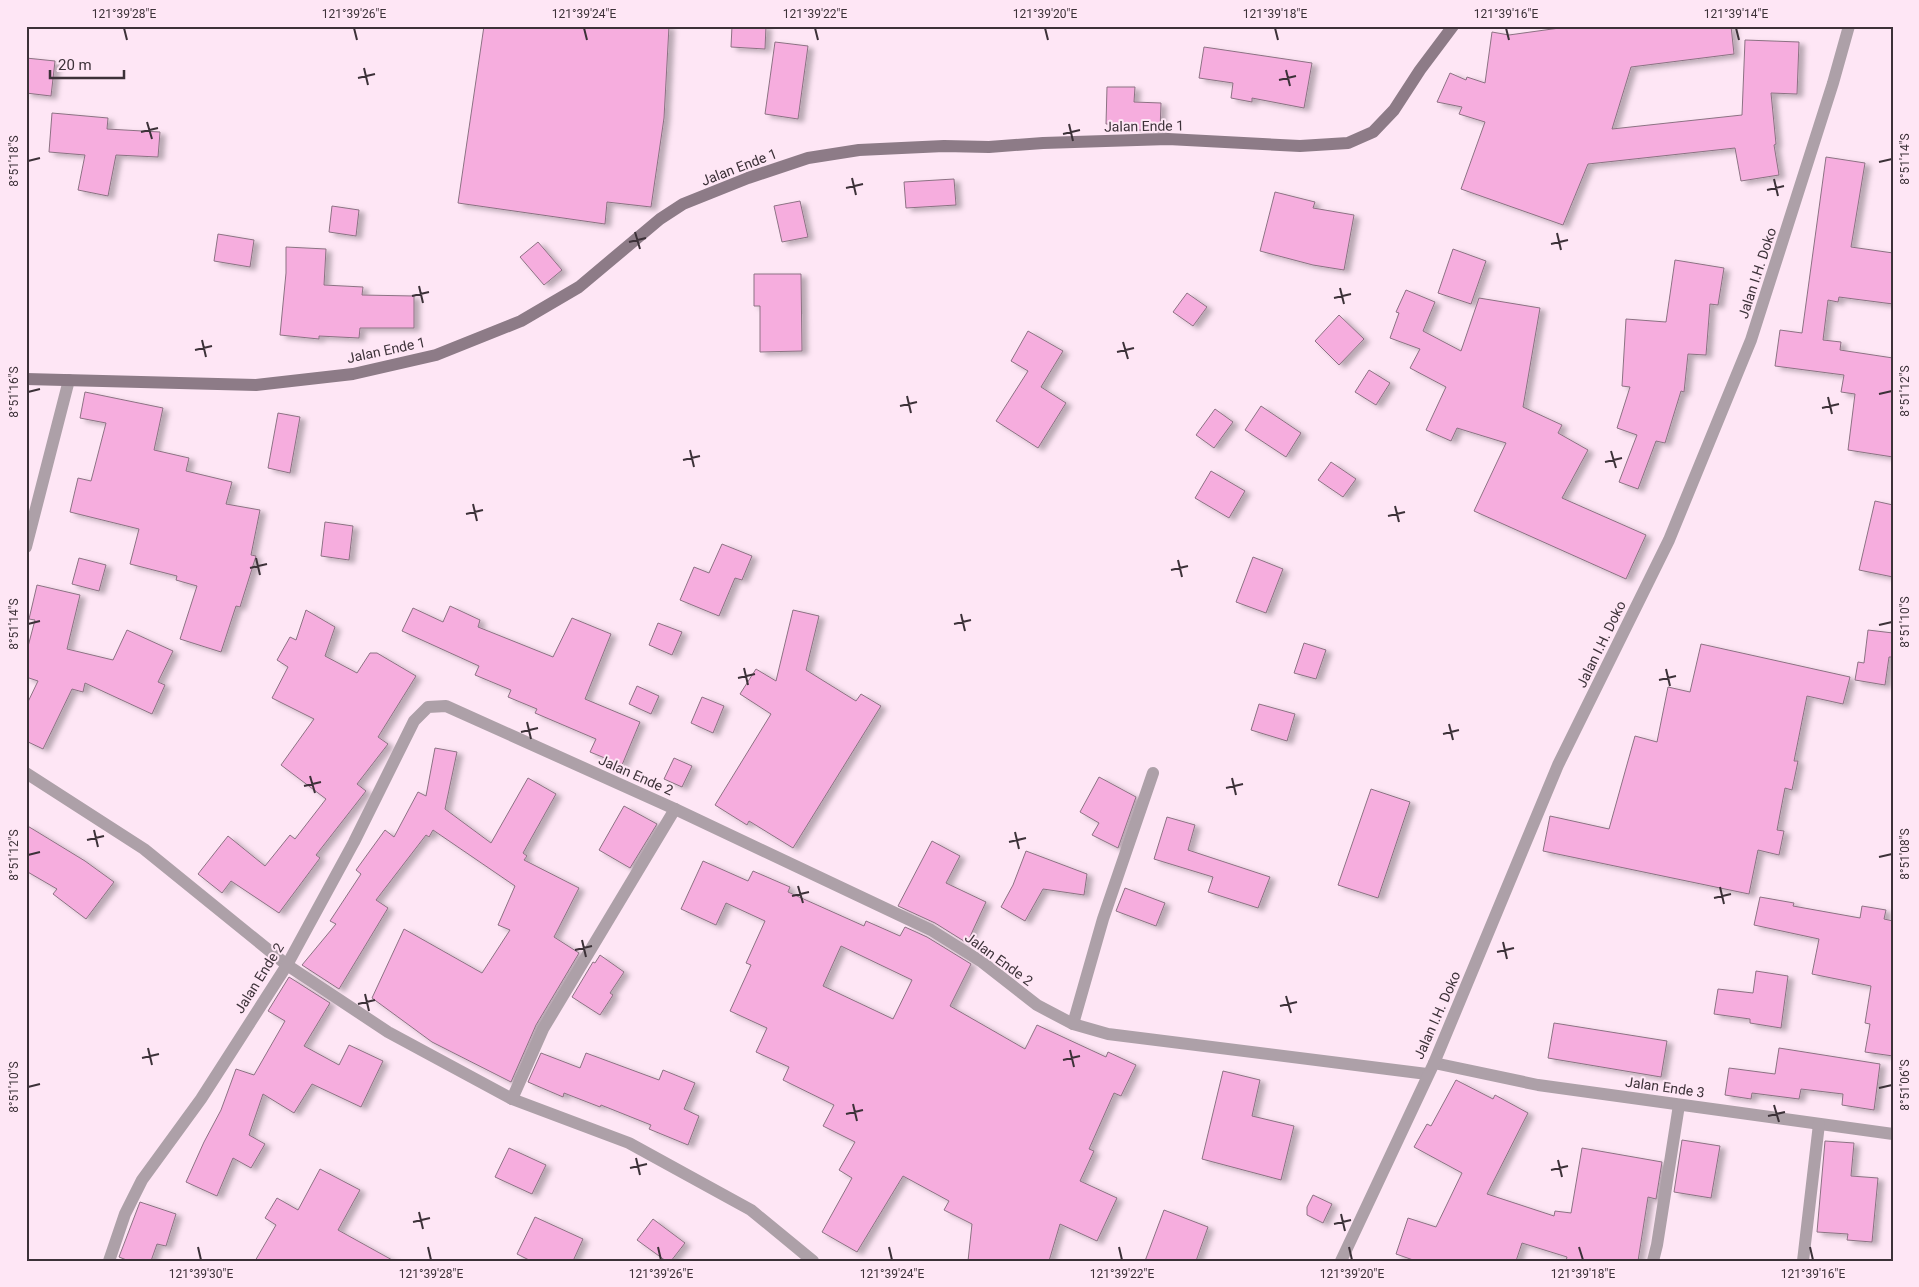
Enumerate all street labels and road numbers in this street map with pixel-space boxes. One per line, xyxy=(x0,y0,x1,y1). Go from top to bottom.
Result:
street label: Jalan Ende 1 xyxy=(1104,117,1184,135)
street label: Jalan Ende 1 xyxy=(699,145,779,189)
street label: Jalan I.H. Doko xyxy=(1735,226,1779,320)
street label: Jalan Ende 1 xyxy=(345,334,427,366)
street label: Jalan I.H. Doko xyxy=(1573,598,1629,690)
street label: Jalan Ende 2 xyxy=(596,751,676,799)
street label: Jalan Ende 2 xyxy=(962,929,1036,989)
street label: Jalan Ende 2 xyxy=(231,940,287,1016)
street label: Jalan I.H. Doko xyxy=(1410,969,1464,1061)
street label: Jalan Ende 3 xyxy=(1624,1074,1706,1100)

